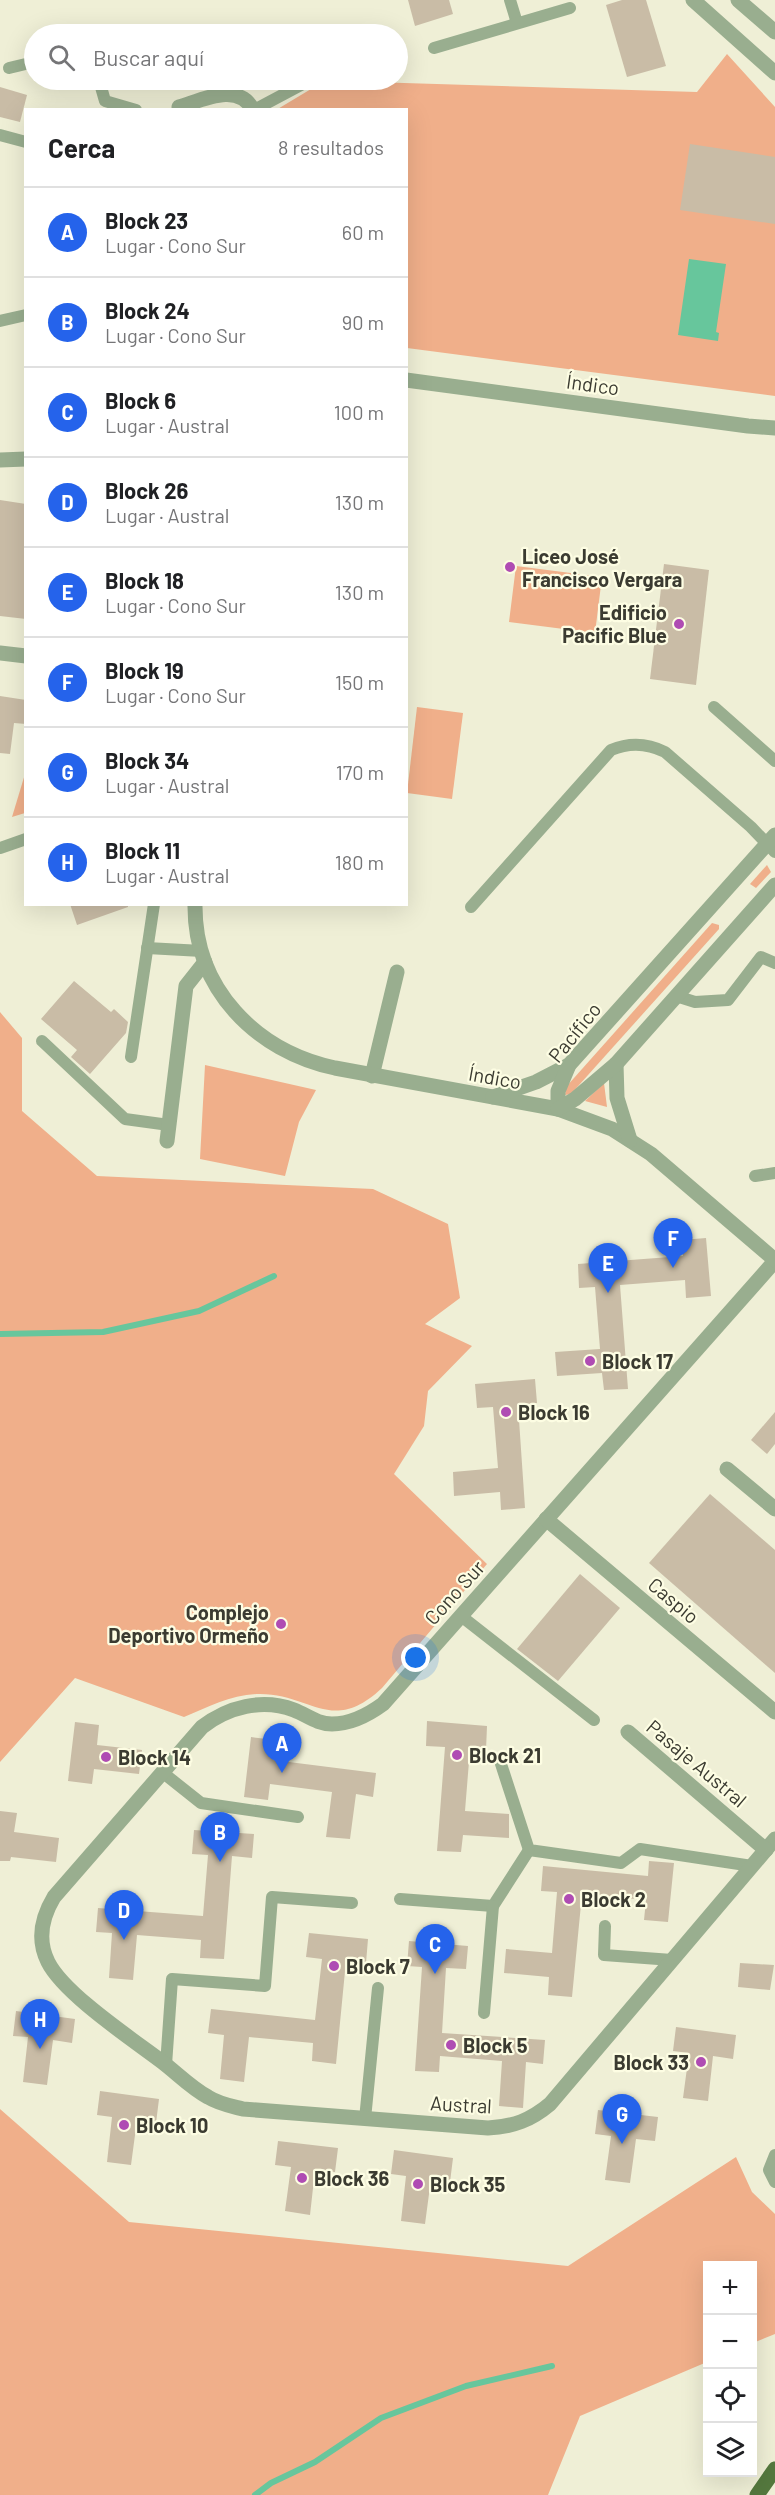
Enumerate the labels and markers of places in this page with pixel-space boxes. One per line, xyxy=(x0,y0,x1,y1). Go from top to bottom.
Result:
place label: Liceo José Francisco Vergara xyxy=(522,544,682,591)
marker: Liceo José Francisco Vergara xyxy=(503,560,517,574)
place label: Edificio Pacific Blue xyxy=(562,600,667,647)
marker: Edificio Pacific Blue xyxy=(672,617,686,631)
pin: F xyxy=(654,1218,692,1268)
pin: E xyxy=(588,1244,628,1293)
place label: Block 17 xyxy=(602,1349,673,1373)
marker: Block 17 xyxy=(583,1354,597,1368)
place label: Block 16 xyxy=(518,1400,590,1424)
marker: Block 16 xyxy=(499,1405,513,1419)
place label: Complejo Deportivo Ormeño xyxy=(108,1600,269,1647)
marker: Complejo Deportivo Ormeño xyxy=(274,1617,288,1631)
pin: A xyxy=(262,1724,302,1773)
place label: Block 21 xyxy=(469,1743,541,1767)
place label: Block 14 xyxy=(118,1745,191,1769)
marker: Block 21 xyxy=(450,1748,464,1762)
marker: Block 14 xyxy=(99,1750,113,1764)
pin: B xyxy=(200,1812,240,1862)
place label: Block 2 xyxy=(581,1887,646,1911)
pin: D xyxy=(104,1890,144,1940)
marker: Block 2 xyxy=(562,1892,576,1906)
pin: C xyxy=(416,1924,454,1974)
place label: Block 7 xyxy=(346,1954,410,1978)
marker: Block 7 xyxy=(327,1959,341,1973)
pin: H xyxy=(20,2000,60,2049)
place label: Block 5 xyxy=(463,2033,528,2057)
marker: Block 5 xyxy=(444,2038,458,2052)
place label: Block 33 xyxy=(614,2050,689,2074)
marker: Block 33 xyxy=(694,2055,708,2069)
pin: G xyxy=(602,2094,642,2144)
place label: Block 10 xyxy=(136,2113,208,2137)
marker: Block 10 xyxy=(117,2118,131,2132)
place label: Block 36 xyxy=(314,2166,390,2190)
marker: Block 36 xyxy=(295,2171,309,2185)
place label: Block 35 xyxy=(430,2172,506,2196)
marker: Block 35 xyxy=(411,2177,425,2191)

